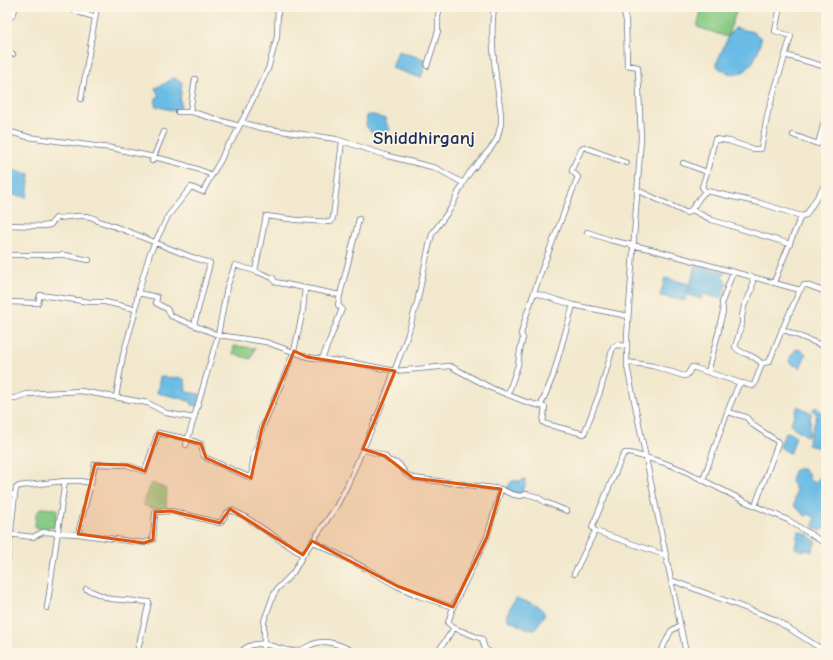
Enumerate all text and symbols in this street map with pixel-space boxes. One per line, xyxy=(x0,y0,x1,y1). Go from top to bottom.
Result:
district label: Shiddhirganj xyxy=(373,127,475,149)

